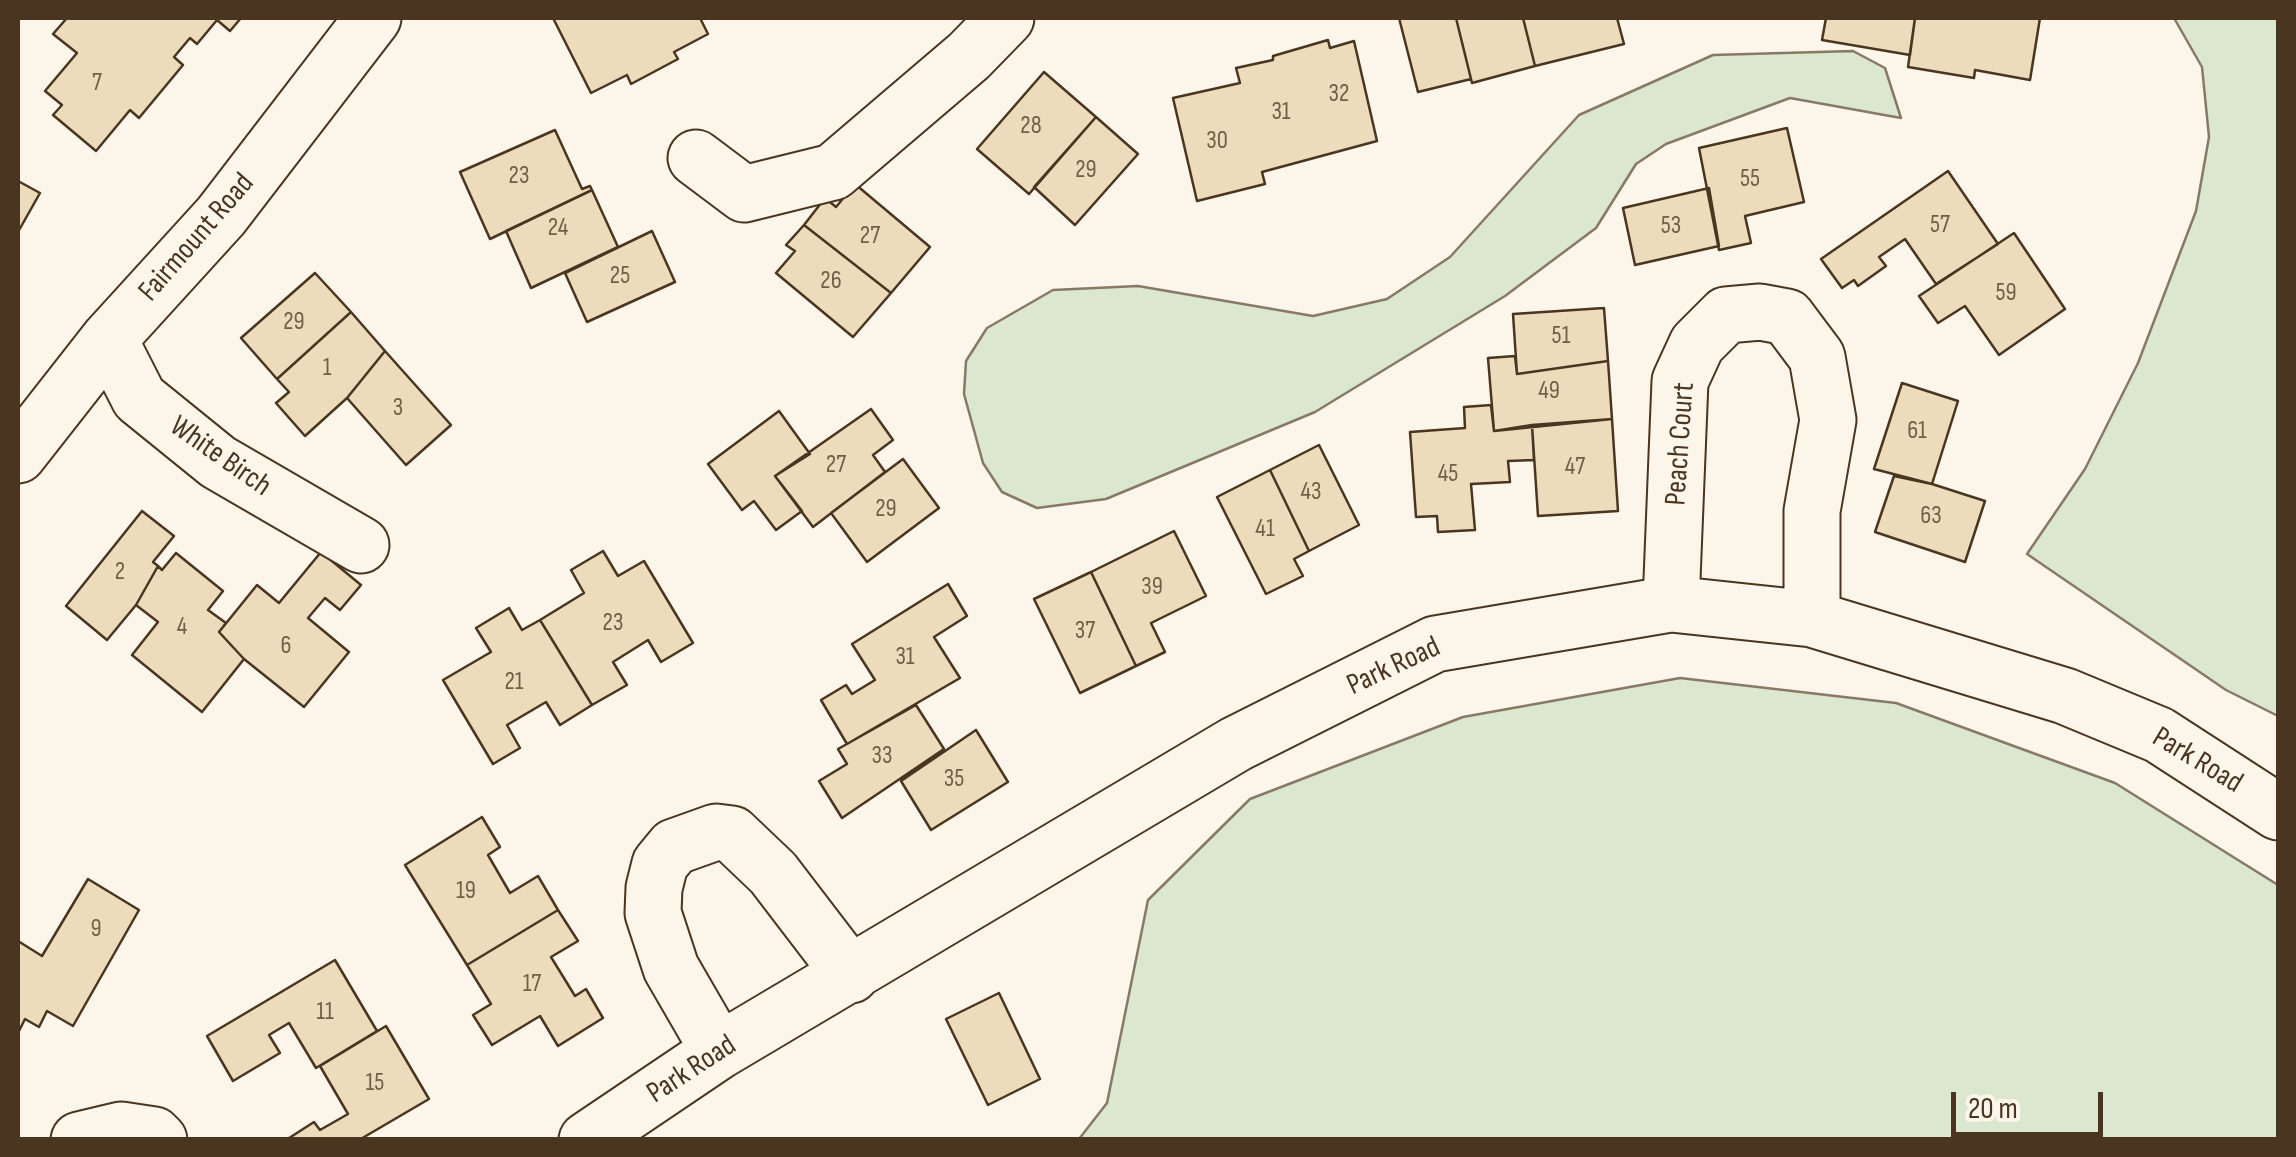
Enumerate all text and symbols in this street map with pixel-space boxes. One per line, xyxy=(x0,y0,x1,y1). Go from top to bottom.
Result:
house number: 7 xyxy=(92,69,102,99)
house number: 32 xyxy=(1329,80,1349,110)
house number: 31 xyxy=(1271,98,1291,128)
house number: 28 xyxy=(1020,112,1042,142)
house number: 30 xyxy=(1206,127,1228,157)
house number: 29 xyxy=(1075,156,1097,186)
house number: 23 xyxy=(509,162,529,192)
house number: 55 xyxy=(1740,165,1760,195)
street label: Fairmount Road xyxy=(132,167,262,309)
house number: 57 xyxy=(1930,211,1950,241)
house number: 53 xyxy=(1661,212,1681,242)
house number: 24 xyxy=(548,214,568,244)
house number: 27 xyxy=(860,222,880,252)
house number: 25 xyxy=(610,262,630,292)
house number: 26 xyxy=(820,267,842,297)
house number: 59 xyxy=(1995,279,2017,309)
house number: 29 xyxy=(283,308,305,338)
house number: 51 xyxy=(1552,322,1570,352)
house number: 1 xyxy=(323,354,331,384)
house number: 49 xyxy=(1538,377,1560,407)
street label: Peach Court xyxy=(1659,381,1703,507)
house number: 3 xyxy=(393,394,403,424)
street label: White Birch xyxy=(162,409,278,505)
house number: 61 xyxy=(1907,417,1927,447)
house number: 27 xyxy=(826,451,846,481)
house number: 47 xyxy=(1565,453,1585,483)
house number: 45 xyxy=(1438,460,1458,490)
house number: 43 xyxy=(1300,478,1322,508)
house number: 29 xyxy=(875,495,897,525)
house number: 63 xyxy=(1920,502,1942,532)
house number: 41 xyxy=(1255,515,1275,545)
house number: 2 xyxy=(115,558,125,588)
house number: 39 xyxy=(1141,573,1163,603)
house number: 23 xyxy=(603,609,623,639)
house number: 4 xyxy=(177,613,187,643)
house number: 37 xyxy=(1075,617,1095,647)
street label: Park Road xyxy=(1342,630,1446,704)
house number: 6 xyxy=(281,632,291,662)
house number: 31 xyxy=(895,643,915,673)
house number: 21 xyxy=(504,668,524,698)
street label: Park Road xyxy=(2145,720,2249,802)
house number: 33 xyxy=(872,742,892,772)
house number: 35 xyxy=(944,765,964,795)
house number: 19 xyxy=(456,877,476,907)
house number: 9 xyxy=(90,915,102,945)
house number: 17 xyxy=(523,970,541,1000)
house number: 11 xyxy=(316,998,334,1028)
street label: Park Road xyxy=(641,1028,743,1112)
house number: 15 xyxy=(366,1069,384,1099)
scale bar xyxy=(1956,1072,2108,1134)
text: 20 m xyxy=(1968,1091,2018,1127)

